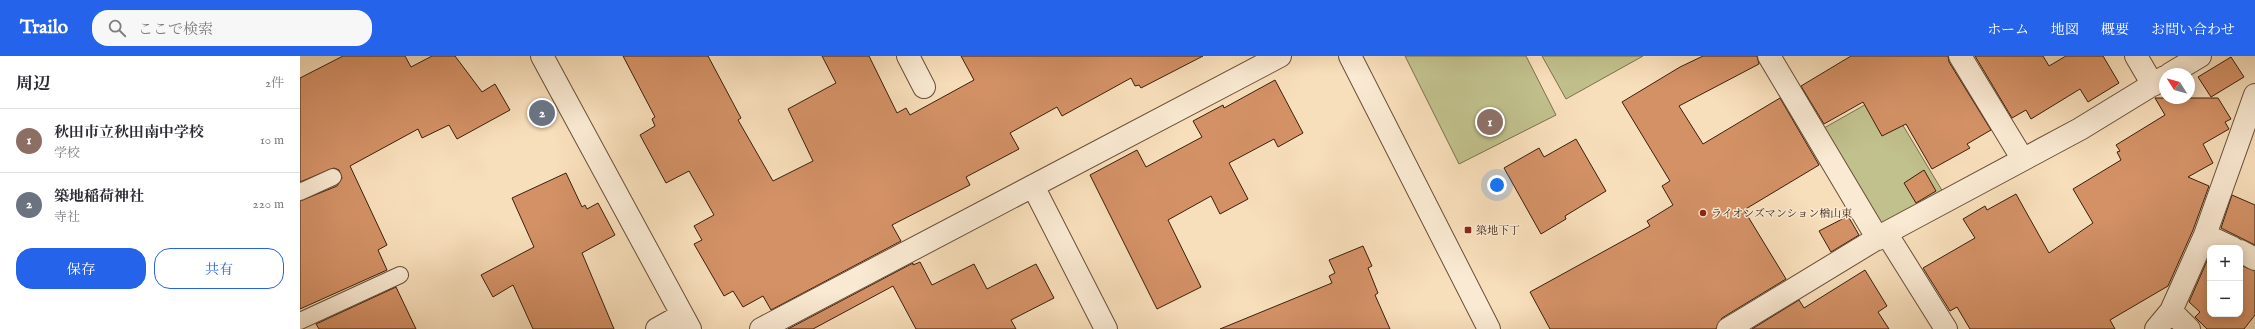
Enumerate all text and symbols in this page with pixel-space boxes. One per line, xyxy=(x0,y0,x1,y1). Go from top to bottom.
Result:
search box xyxy=(92,10,372,46)
text: Trailo xyxy=(20,16,68,40)
icon: search xyxy=(106,17,128,39)
text: ここで検索 xyxy=(138,20,213,39)
text: ホーム xyxy=(1987,21,2029,39)
text: 地図 xyxy=(2051,21,2079,39)
text: 概要 xyxy=(2101,21,2129,39)
text: お問い合わせ xyxy=(2151,21,2235,39)
north arrow xyxy=(2159,68,2195,104)
text: 周辺 xyxy=(16,74,50,95)
text: 2件 xyxy=(265,75,284,92)
pin: 2 xyxy=(529,98,555,128)
pin: 1 xyxy=(1477,107,1503,137)
text: 秋田市立秋田南中学校 xyxy=(54,123,204,142)
text: 1 xyxy=(27,132,31,149)
text: 10 m xyxy=(260,132,284,149)
text: 学校 xyxy=(54,145,80,162)
your location xyxy=(1487,175,1507,195)
text: 築地稲荷神社 xyxy=(54,187,144,206)
text: 2 xyxy=(26,196,32,213)
text: 220 m xyxy=(253,196,284,213)
place label: ライオンズマンション楢山東 xyxy=(1711,207,1852,221)
marker: ライオンズマンション楢山東 xyxy=(1698,208,1708,218)
text: 寺社 xyxy=(54,209,80,226)
place label: 築地下丁 xyxy=(1476,224,1520,238)
marker: 築地下丁 xyxy=(1463,225,1473,235)
map controls xyxy=(2207,245,2243,317)
button: + xyxy=(2207,245,2243,281)
button: 保存 xyxy=(16,248,146,289)
button: 共有 xyxy=(154,248,284,289)
button: − xyxy=(2207,281,2243,317)

